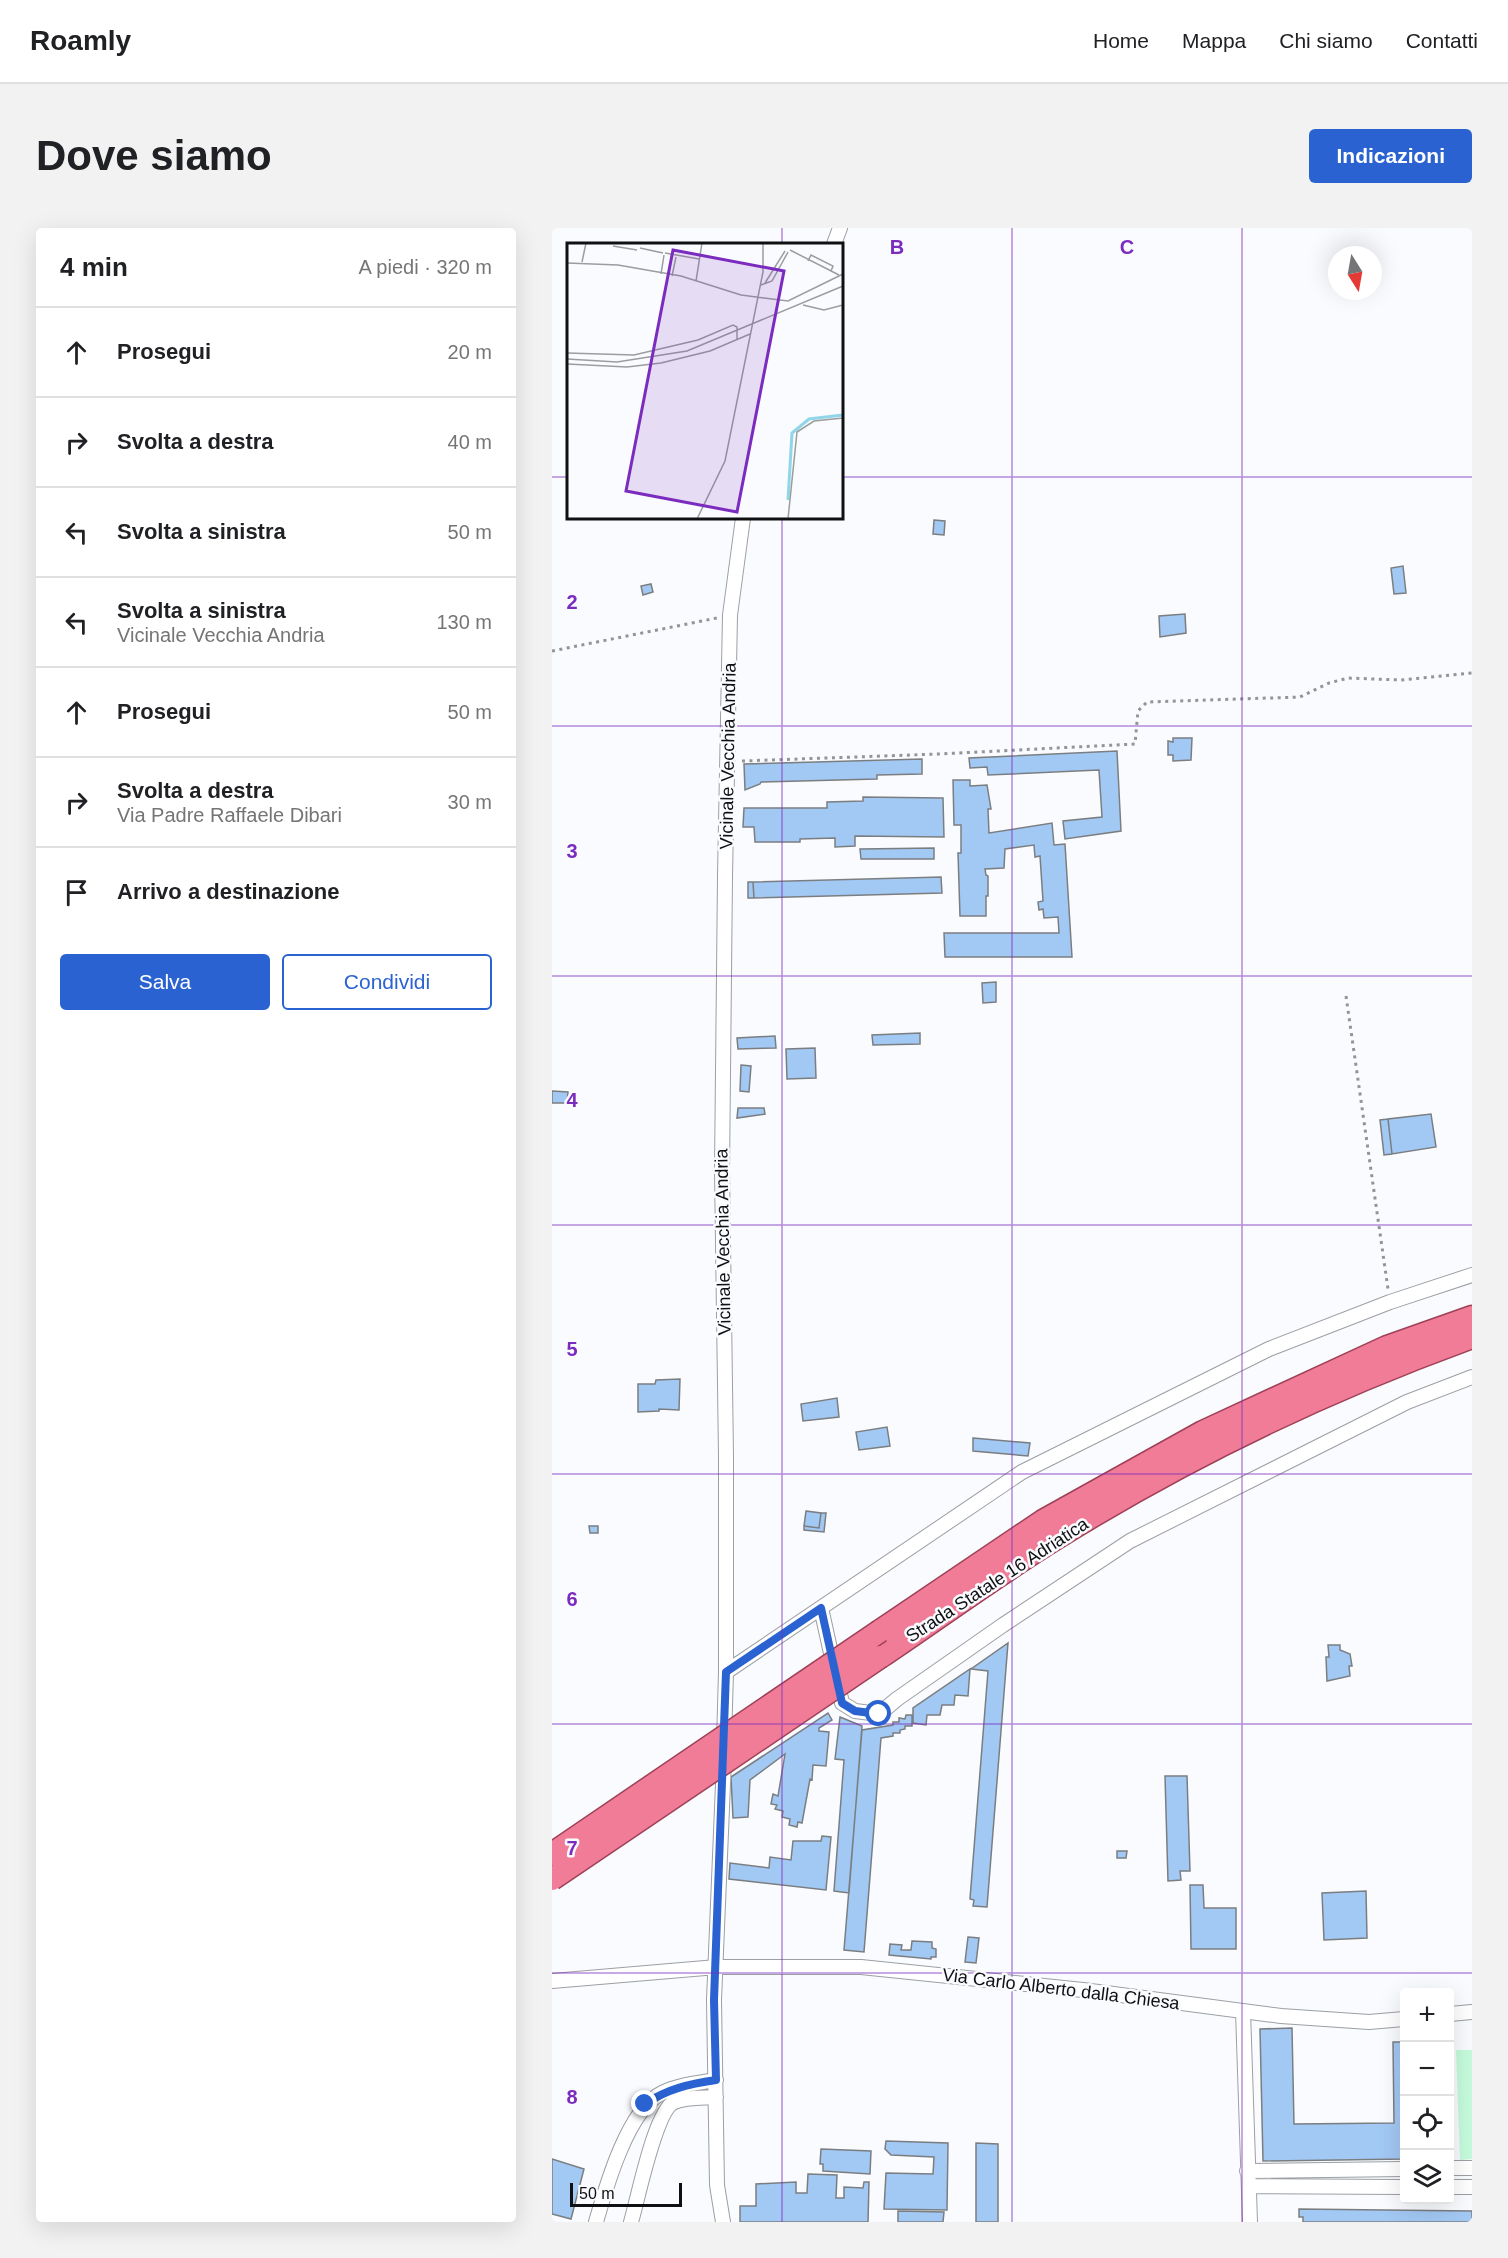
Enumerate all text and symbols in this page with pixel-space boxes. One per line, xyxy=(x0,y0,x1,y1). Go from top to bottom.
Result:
text: Roamly xyxy=(30,25,131,56)
text: Home xyxy=(1093,29,1149,52)
text: Mappa xyxy=(1182,29,1246,52)
text: Chi siamo xyxy=(1279,29,1373,52)
text: Contatti xyxy=(1406,29,1478,52)
button: Indicazioni xyxy=(1309,129,1472,183)
text: Dove siamo xyxy=(36,132,272,179)
text: B xyxy=(890,236,904,258)
text: C xyxy=(1120,236,1134,258)
inset map xyxy=(567,243,843,519)
north arrow xyxy=(1328,246,1382,300)
text: 4 min xyxy=(60,252,128,282)
text: A piedi · 320 m xyxy=(359,256,492,278)
icon: ahead xyxy=(60,336,93,369)
text: Prosegui xyxy=(117,339,211,364)
text: 20 m xyxy=(448,341,492,363)
icon: right xyxy=(60,426,93,459)
text: Svolta a destra xyxy=(117,429,274,454)
text: 40 m xyxy=(448,431,492,453)
icon: left xyxy=(60,516,93,549)
text: Svolta a sinistra xyxy=(117,519,286,544)
text: 50 m xyxy=(448,521,492,543)
text: 2 xyxy=(566,591,578,613)
text: Svolta a sinistra xyxy=(117,598,286,623)
icon: left xyxy=(60,606,93,639)
text: 130 m xyxy=(436,611,492,633)
text: Vicinale Vecchia Andria xyxy=(117,624,325,646)
street label: Vicinale Vecchia Andria xyxy=(716,661,740,850)
icon: ahead xyxy=(60,696,93,729)
text: Prosegui xyxy=(117,699,211,724)
text: 50 m xyxy=(448,701,492,723)
text: Svolta a destra xyxy=(117,778,274,803)
icon: right xyxy=(60,786,93,819)
text: 30 m xyxy=(448,791,492,813)
text: Via Padre Raffaele Dibari xyxy=(117,804,342,826)
text: 3 xyxy=(566,840,578,862)
icon: arrive xyxy=(60,876,93,909)
text: Arrivo a destinazione xyxy=(117,879,340,904)
button: Salva xyxy=(60,954,270,1010)
button: Condividi xyxy=(282,954,492,1010)
text: 4 xyxy=(566,1089,578,1111)
street label: Vicinale Vecchia Andria xyxy=(711,1147,735,1336)
text: 5 xyxy=(566,1338,578,1360)
street label: Strada Statale 16 Adriatica xyxy=(902,1513,1093,1646)
text: 6 xyxy=(566,1588,578,1610)
route start xyxy=(865,1700,891,1726)
text: 7 xyxy=(566,1837,578,1859)
street label: Via Carlo Alberto dalla Chiesa xyxy=(941,1965,1182,2014)
map controls xyxy=(1400,1988,1454,2204)
button: + xyxy=(1400,1988,1454,2042)
button: − xyxy=(1400,2042,1454,2096)
text: 8 xyxy=(566,2086,578,2108)
route end xyxy=(631,2090,657,2116)
button: locate xyxy=(1400,2096,1454,2150)
button: layers xyxy=(1400,2150,1454,2204)
scale bar xyxy=(570,2180,682,2208)
text: 50 m xyxy=(579,2185,615,2202)

